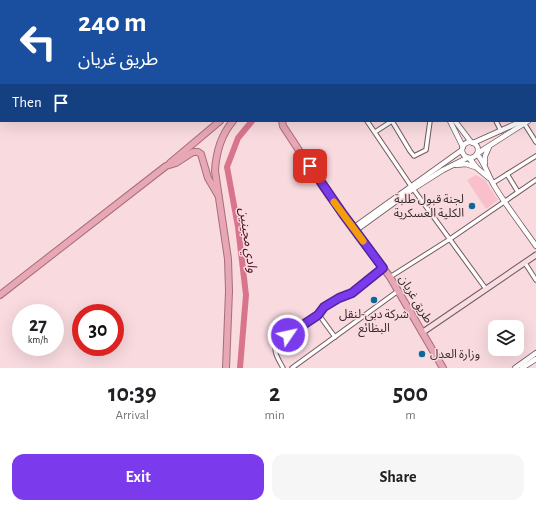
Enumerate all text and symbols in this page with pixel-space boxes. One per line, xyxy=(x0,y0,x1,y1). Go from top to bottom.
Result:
text: 240 m xyxy=(78,9,147,37)
icon: left xyxy=(12,16,64,68)
text: طريق غريان xyxy=(78,51,158,69)
icon: arrive xyxy=(50,92,72,114)
text: Then xyxy=(12,95,42,110)
pin xyxy=(293,149,327,183)
icon: arrive xyxy=(299,155,321,177)
place label: لجنة قبول طلبة الكلية العسكرية xyxy=(394,193,464,220)
marker: لجنة قبول طلبة الكلية العسكرية xyxy=(467,201,477,211)
water label: وادي مجينين xyxy=(234,207,259,274)
street label: طريق غريان xyxy=(395,273,435,326)
marker: شركة دبي-لنقل البظائع xyxy=(369,295,379,305)
speed limit sign: 30 xyxy=(72,304,124,356)
place label: شركة دبي-لنقل البظائع xyxy=(339,308,409,337)
position arrow xyxy=(267,314,309,356)
text: 27 xyxy=(29,315,47,335)
map controls xyxy=(488,320,524,356)
button: layers xyxy=(488,320,524,356)
text: km/h xyxy=(28,335,48,345)
place label: وزارة العدل xyxy=(430,348,480,361)
marker: وزارة العدل xyxy=(417,349,427,359)
text: 10:39 xyxy=(108,382,157,406)
text: 2 xyxy=(269,382,280,406)
text: 500 xyxy=(393,382,428,406)
text: Arrival xyxy=(116,409,149,422)
text: min xyxy=(264,409,285,422)
text: m xyxy=(405,409,416,422)
button: Exit xyxy=(12,454,264,500)
button: Share xyxy=(272,454,524,500)

